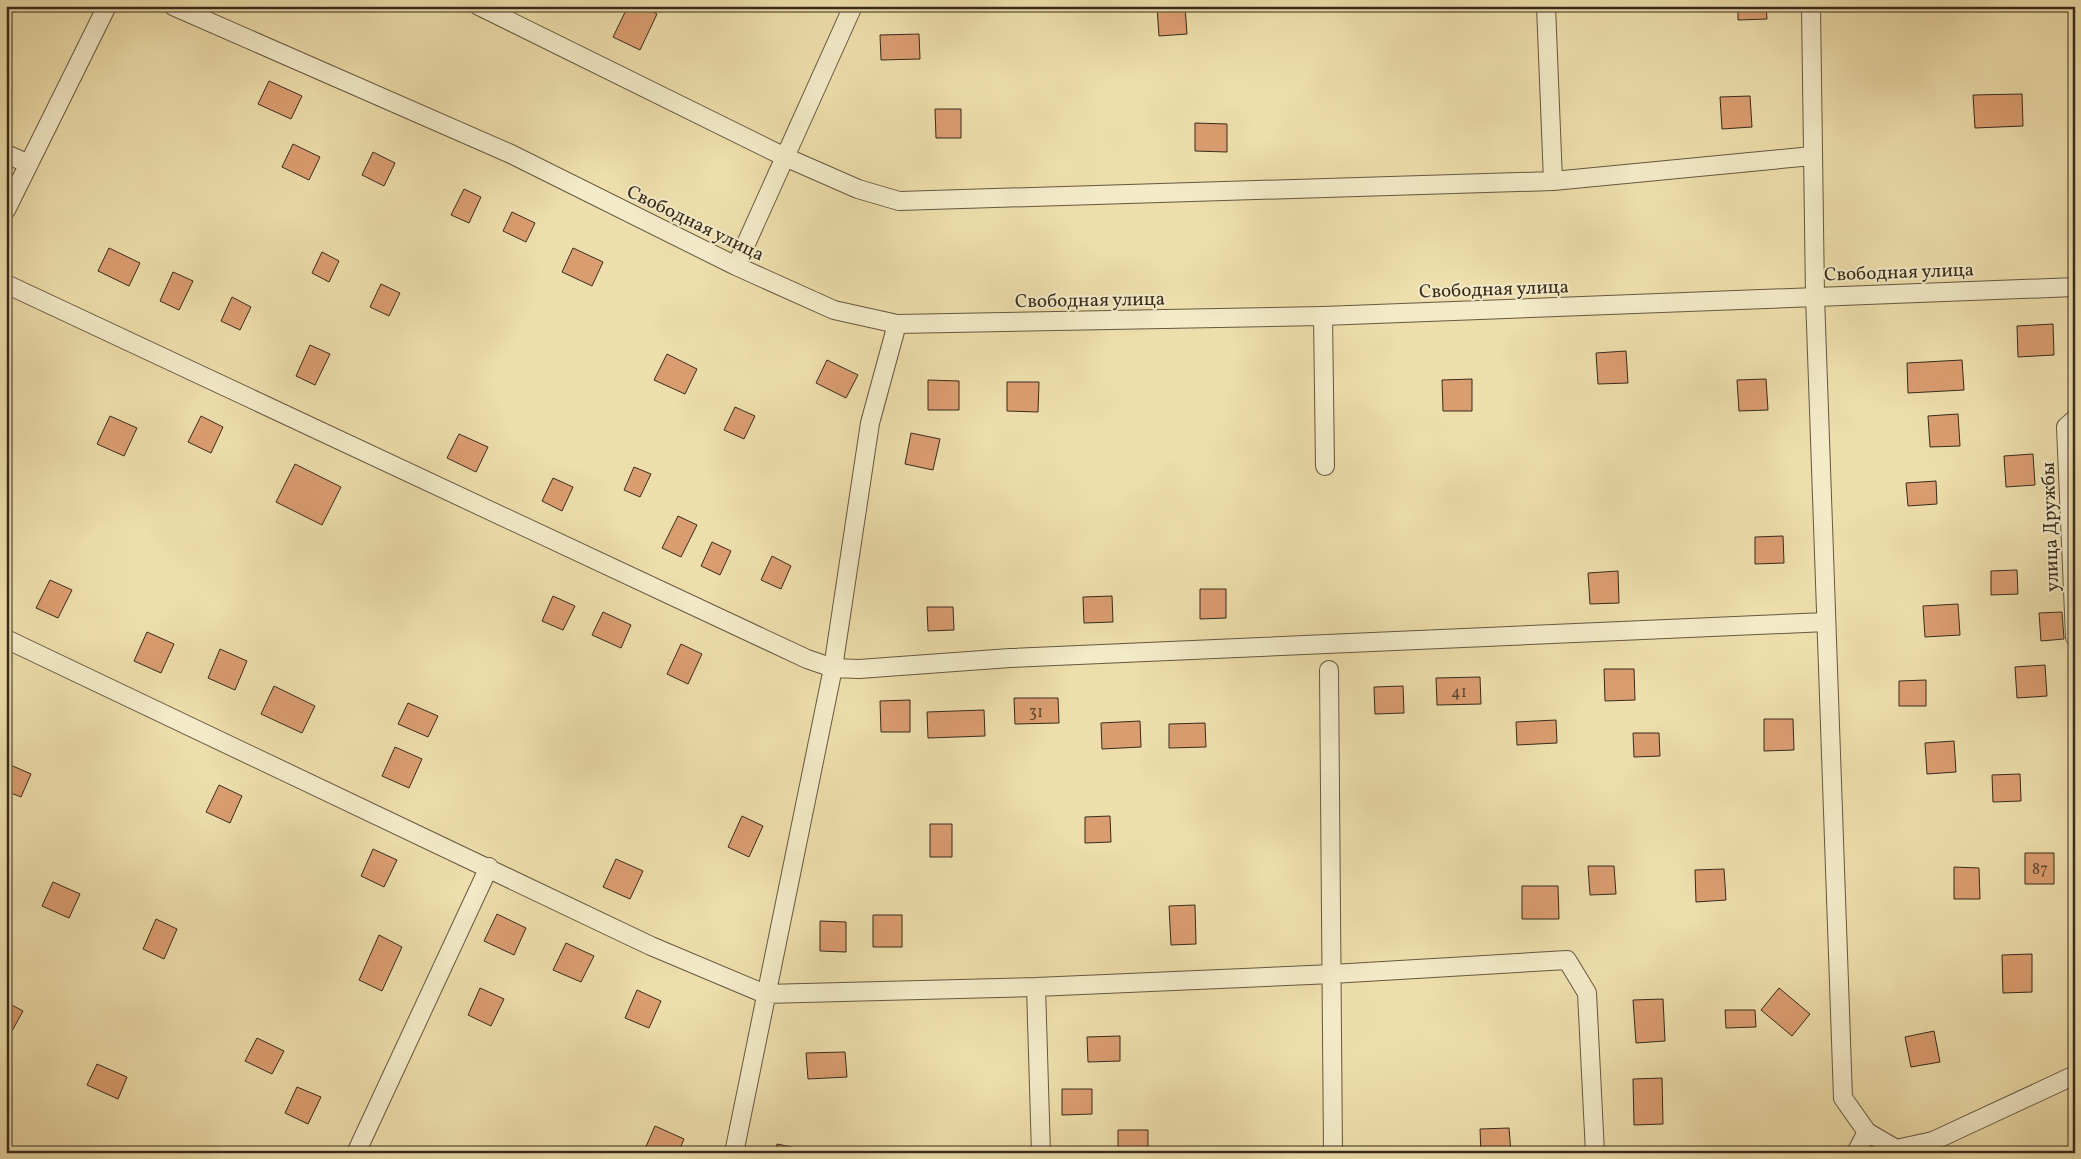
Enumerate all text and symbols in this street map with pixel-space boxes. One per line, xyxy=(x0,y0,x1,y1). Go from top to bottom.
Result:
street label: Свободная улица xyxy=(622,179,768,268)
street label: Свободная улица xyxy=(1824,257,1975,289)
street label: Свободная улица xyxy=(1419,274,1570,306)
street label: Свободная улица xyxy=(1015,287,1165,315)
street label: улица Дружбы xyxy=(2036,462,2066,592)
house number: 41 xyxy=(1451,682,1467,704)
house number: 31 xyxy=(1029,702,1043,724)
house number: 87 xyxy=(2032,859,2048,881)

